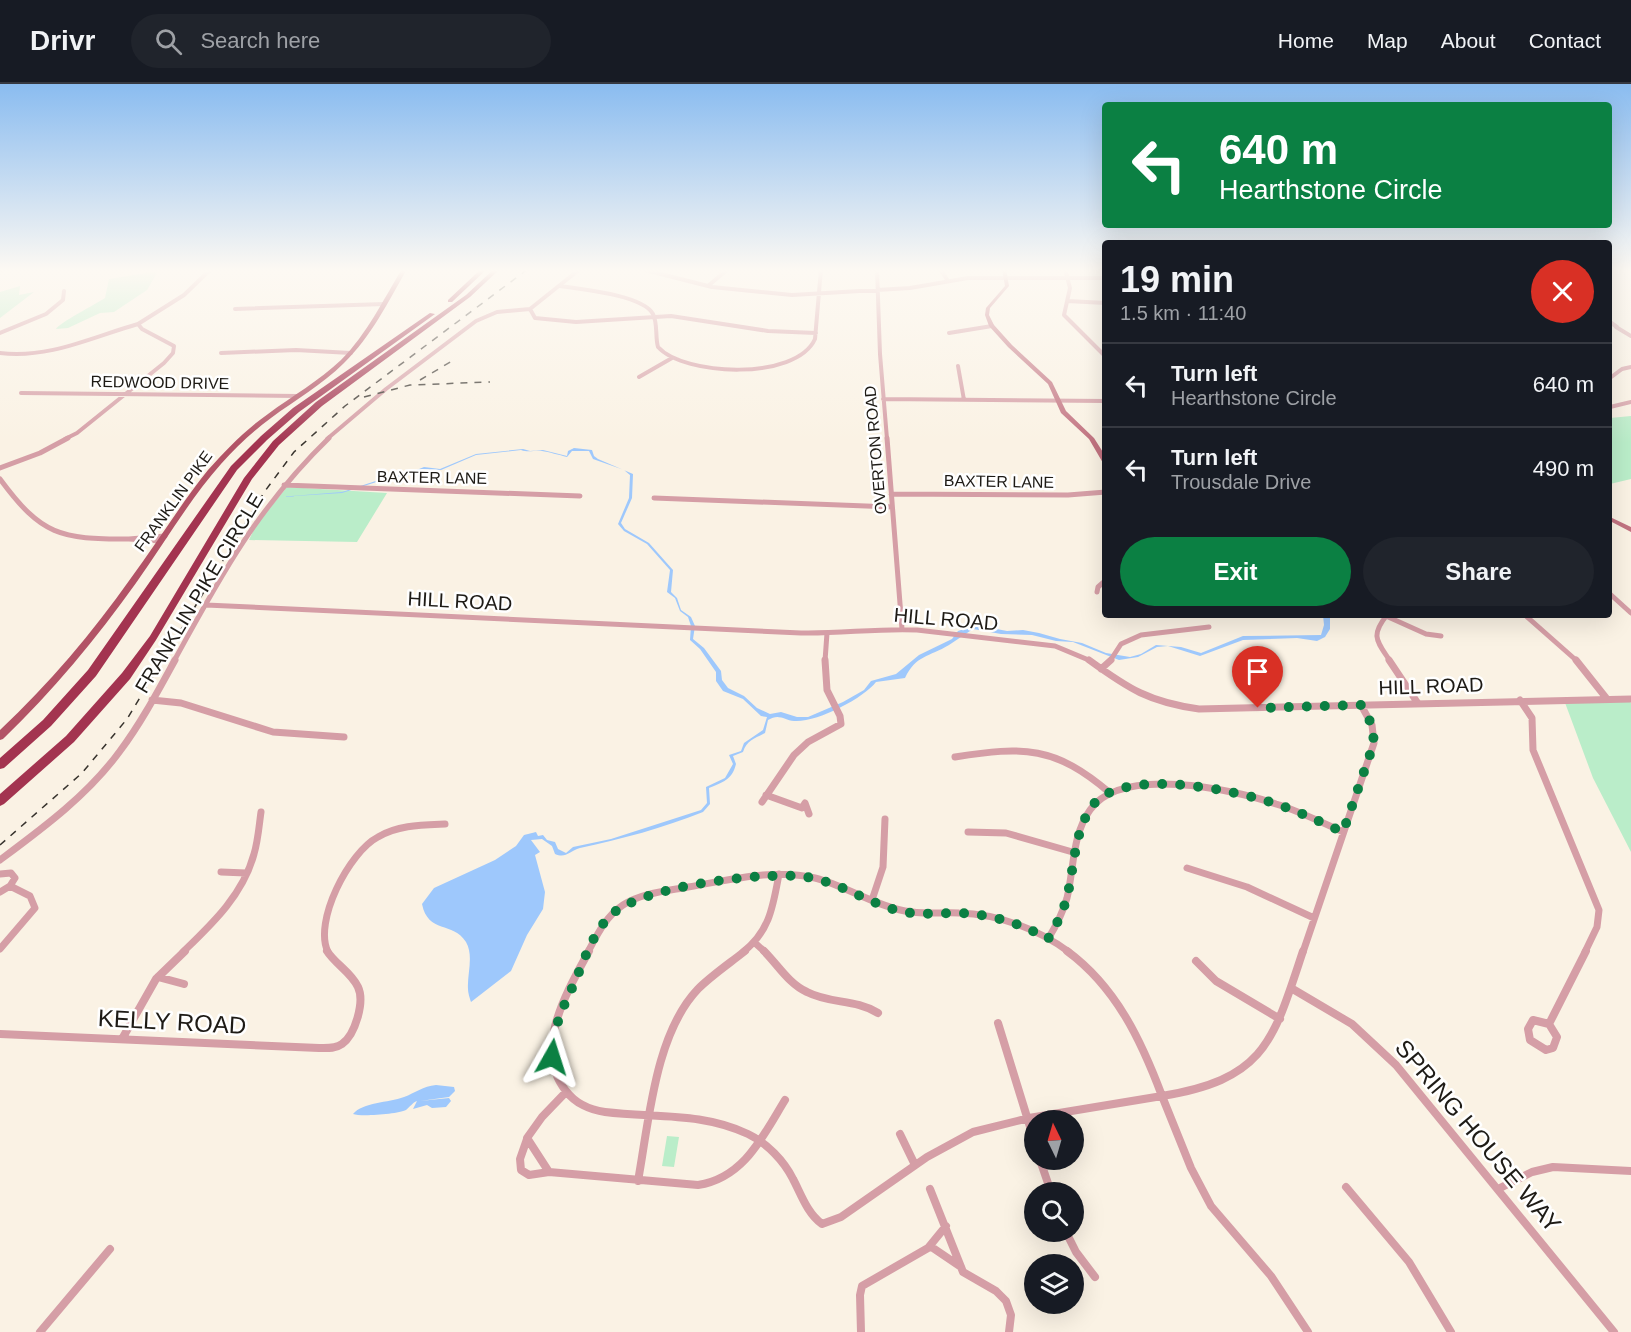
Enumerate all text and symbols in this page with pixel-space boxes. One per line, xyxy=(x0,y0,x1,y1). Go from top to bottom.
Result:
search box xyxy=(131,14,551,68)
text: Drivr xyxy=(30,25,95,56)
icon: search xyxy=(152,25,185,58)
text: Search here xyxy=(200,28,320,53)
text: Home xyxy=(1278,29,1334,52)
text: Map xyxy=(1367,29,1408,52)
text: About xyxy=(1441,29,1496,52)
text: Contact xyxy=(1529,29,1601,52)
icon: left xyxy=(1120,126,1198,204)
text: 640 m xyxy=(1219,126,1338,173)
text: Hearthstone Circle xyxy=(1219,175,1443,205)
text: 19 min xyxy=(1120,259,1234,300)
button: close xyxy=(1531,260,1594,323)
text: 1.5 km · 11:40 xyxy=(1120,302,1246,324)
text: Turn left xyxy=(1171,361,1257,386)
icon: left xyxy=(1120,369,1153,402)
text: 640 m xyxy=(1533,372,1594,397)
street label: REDWOOD DRIVE xyxy=(91,373,229,392)
street label: OVERTON ROAD xyxy=(861,385,890,515)
text: Hearthstone Circle xyxy=(1171,387,1337,409)
text: Turn left xyxy=(1171,445,1257,470)
street label: FRANKLIN PIKE xyxy=(131,448,216,555)
icon: left xyxy=(1120,453,1153,486)
text: 490 m xyxy=(1533,456,1594,481)
street label: BAXTER LANE xyxy=(377,468,487,487)
text: Trousdale Drive xyxy=(1171,471,1311,493)
street label: BAXTER LANE xyxy=(944,472,1054,491)
street label: FRANKLIN PIKE CIRCLE xyxy=(131,489,267,697)
button: Exit xyxy=(1120,537,1351,606)
button: Share xyxy=(1363,537,1594,606)
street label: HILL ROAD xyxy=(407,587,513,615)
street label: HILL ROAD xyxy=(893,603,999,635)
pin xyxy=(1232,646,1283,708)
icon: arrive xyxy=(1241,655,1274,688)
street label: HILL ROAD xyxy=(1378,673,1484,699)
street label: KELLY ROAD xyxy=(97,1004,247,1039)
position arrow xyxy=(520,1025,584,1089)
street label: SPRING HOUSE WAY xyxy=(1390,1034,1567,1237)
north arrow xyxy=(1024,1110,1084,1170)
map controls xyxy=(1024,1110,1084,1314)
button: search xyxy=(1024,1182,1084,1242)
button: layers xyxy=(1024,1254,1084,1314)

